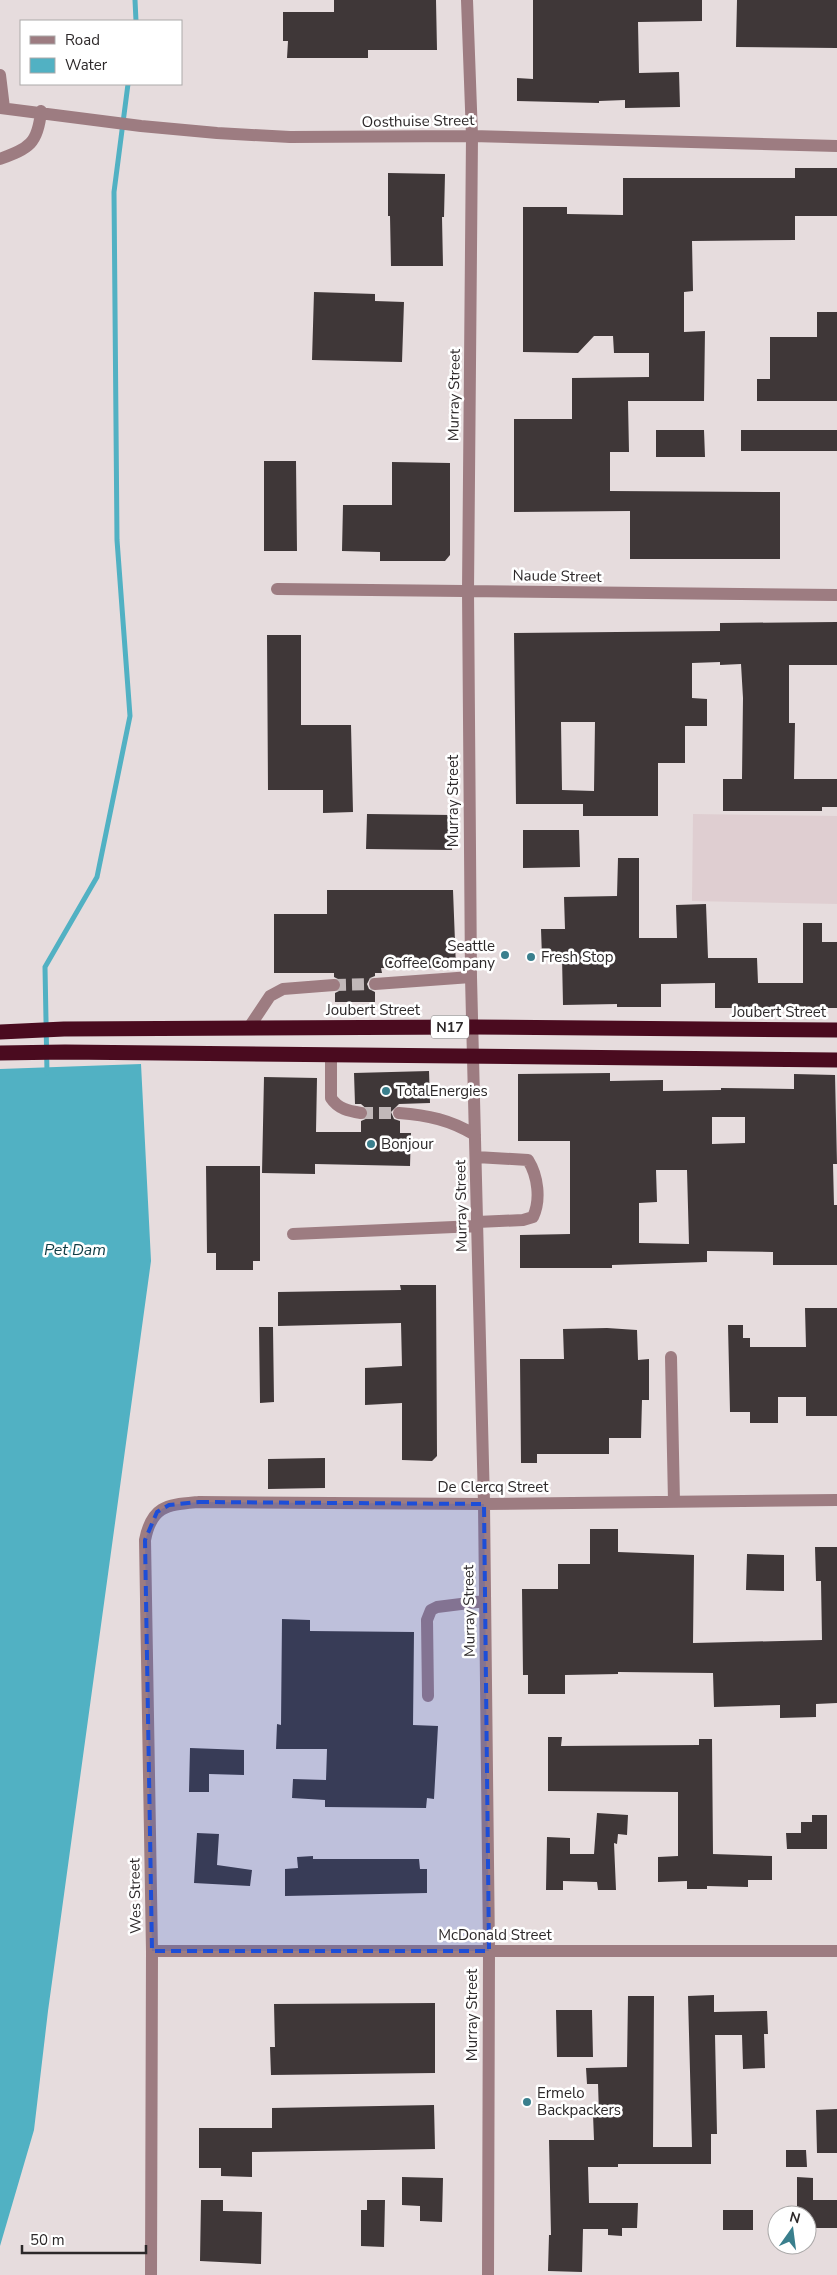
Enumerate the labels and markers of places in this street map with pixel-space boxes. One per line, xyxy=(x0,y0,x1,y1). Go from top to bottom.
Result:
place label: Seattle Coffee Company xyxy=(384,936,495,973)
place label: Fresh Stop xyxy=(541,947,614,967)
marker: Seattle Coffee Company xyxy=(499,949,511,961)
marker: Fresh Stop xyxy=(525,951,537,963)
place label: TotalEnergies xyxy=(396,1081,488,1101)
marker: TotalEnergies xyxy=(380,1085,392,1097)
place label: Bonjour xyxy=(381,1134,434,1154)
marker: Bonjour xyxy=(365,1138,377,1150)
place label: Ermelo Backpackers xyxy=(537,2083,621,2120)
marker: Ermelo Backpackers xyxy=(521,2096,533,2108)

